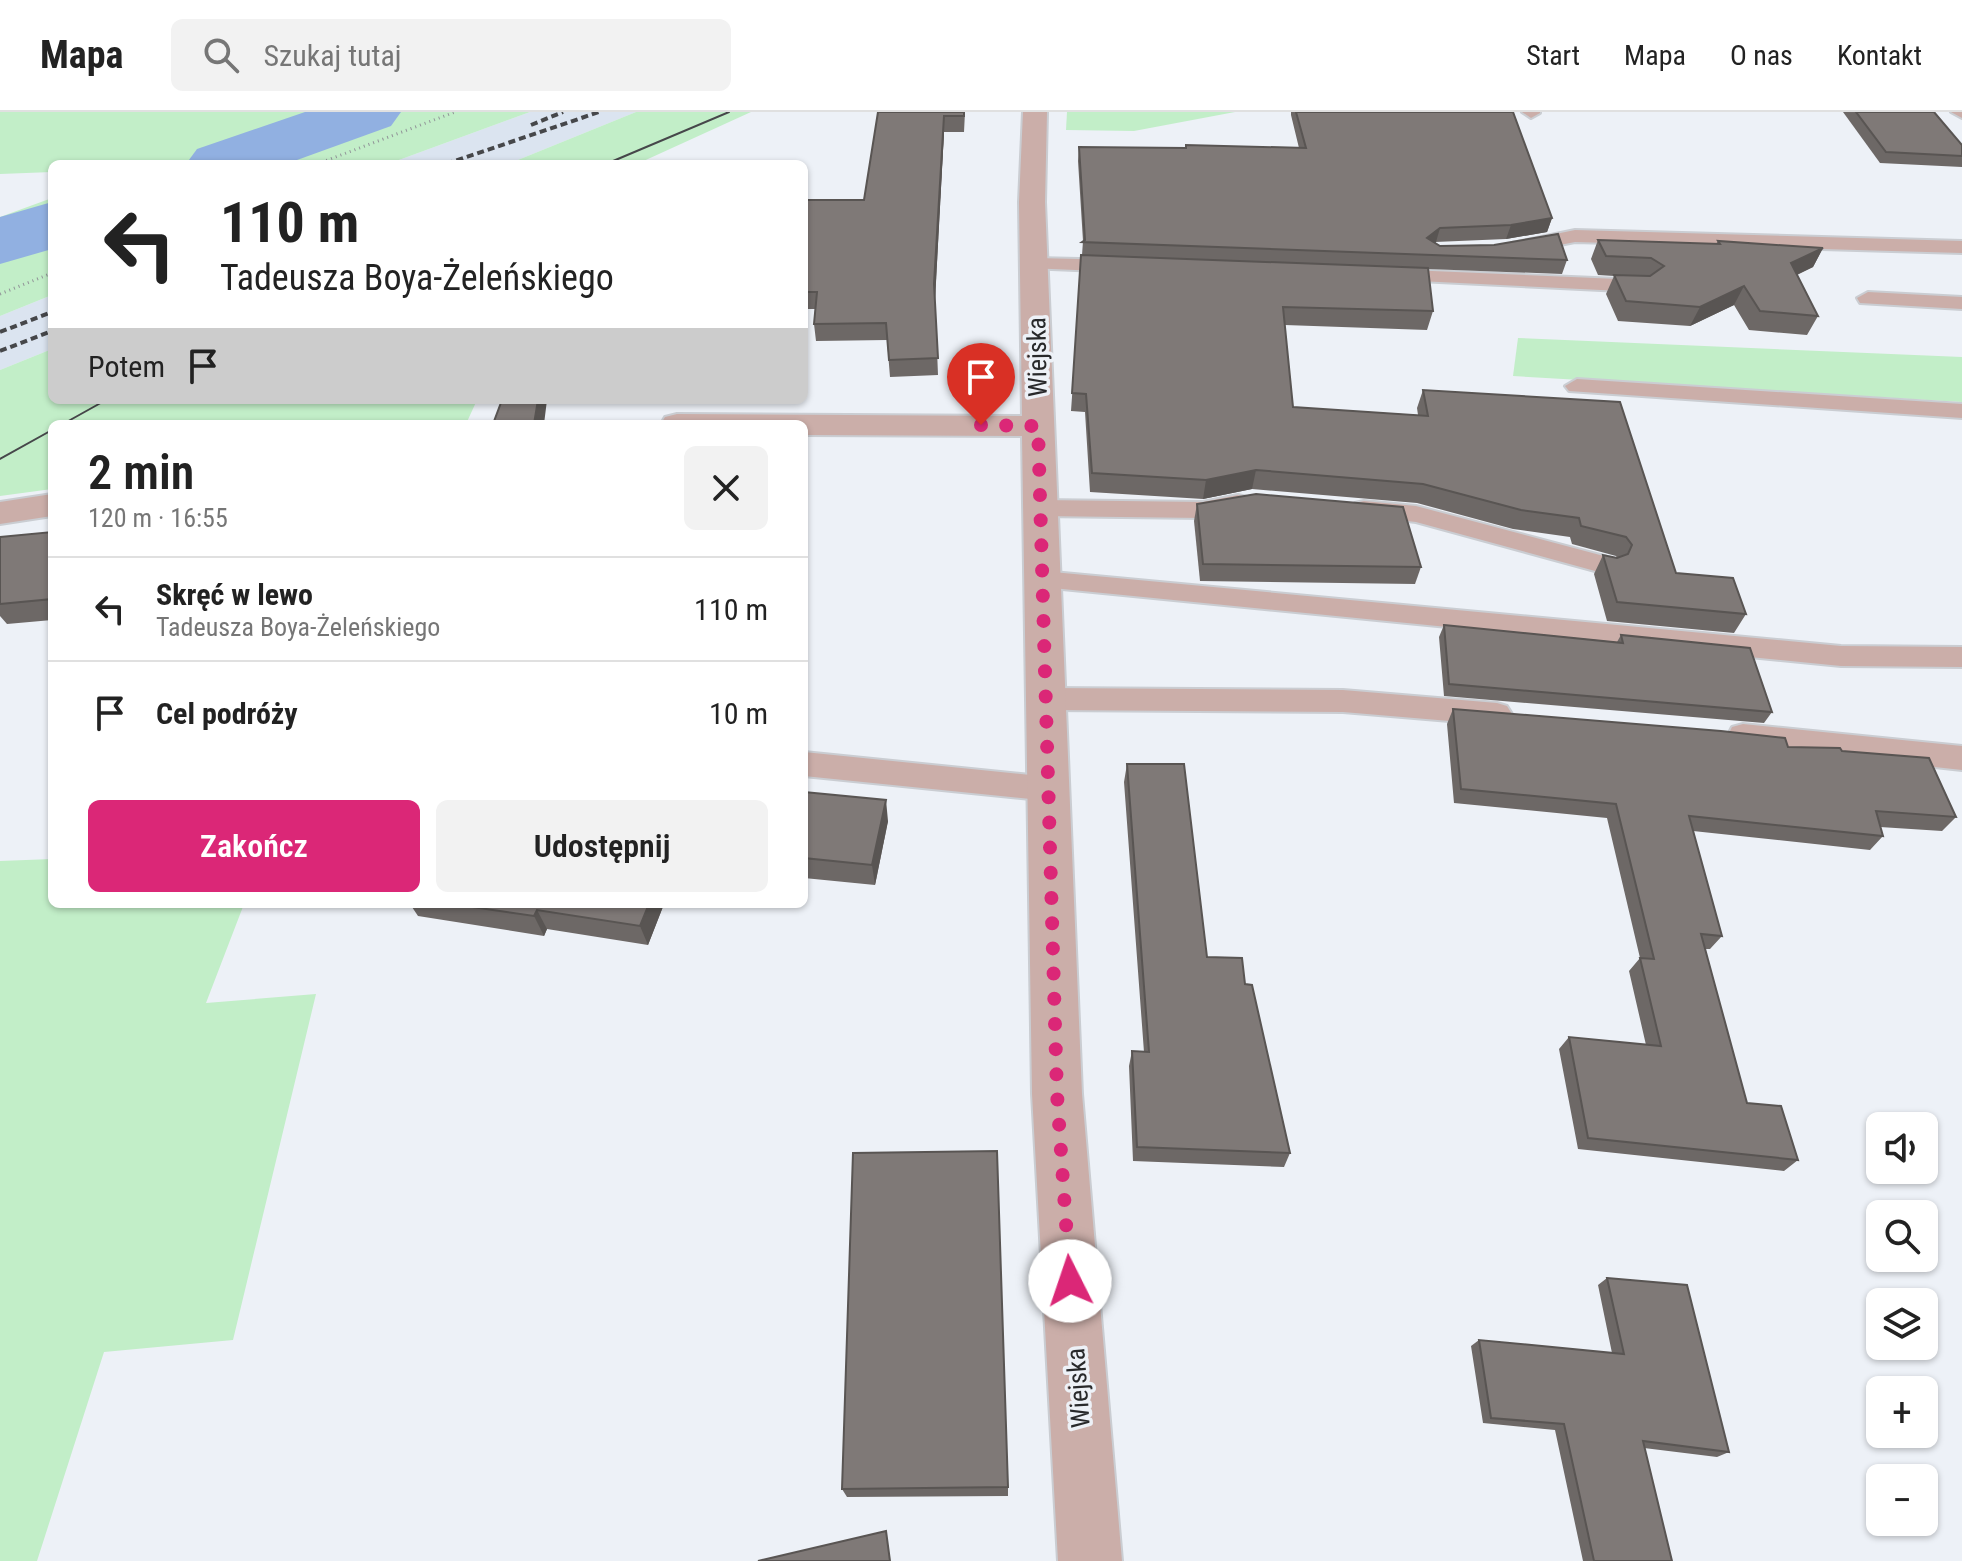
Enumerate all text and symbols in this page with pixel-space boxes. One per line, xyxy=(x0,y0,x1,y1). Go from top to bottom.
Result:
search box xyxy=(171,19,731,91)
text: Mapa xyxy=(40,33,123,77)
icon: search xyxy=(199,33,243,77)
text: Szukaj tutaj xyxy=(263,38,402,73)
text: Start xyxy=(1526,39,1580,72)
text: Mapa xyxy=(1624,39,1686,72)
text: O nas xyxy=(1730,39,1793,72)
text: Kontakt xyxy=(1837,39,1922,72)
text: 110 m xyxy=(220,190,359,256)
icon: left xyxy=(88,192,192,296)
text: Tadeusza Boya-Żeleńskiego xyxy=(220,257,614,299)
street label: Wiejska xyxy=(1021,317,1053,397)
pin xyxy=(947,343,1015,425)
icon: arrive xyxy=(181,344,225,388)
text: Potem xyxy=(88,349,165,384)
icon: arrive xyxy=(959,355,1003,399)
text: 2 min xyxy=(88,444,194,501)
button: close xyxy=(684,446,768,530)
text: 120 m · 16:55 xyxy=(88,503,228,533)
text: Skręć w lewo xyxy=(156,577,313,612)
icon: left xyxy=(88,587,132,631)
text: 110 m xyxy=(694,592,768,627)
text: Tadeusza Boya-Żeleńskiego xyxy=(156,612,440,642)
icon: arrive xyxy=(88,691,132,735)
text: Cel podróży xyxy=(156,696,298,731)
text: 10 m xyxy=(709,696,768,731)
button: Zakończ xyxy=(88,800,420,892)
button: Udostępnij xyxy=(436,800,768,892)
map controls xyxy=(1866,1112,1938,1536)
button: sound xyxy=(1866,1112,1938,1184)
button: search xyxy=(1866,1200,1938,1272)
position arrow xyxy=(1028,1239,1112,1323)
button: layers xyxy=(1866,1288,1938,1360)
street label: Wiejska xyxy=(1060,1347,1096,1429)
button: + xyxy=(1866,1376,1938,1448)
button: − xyxy=(1866,1464,1938,1536)

